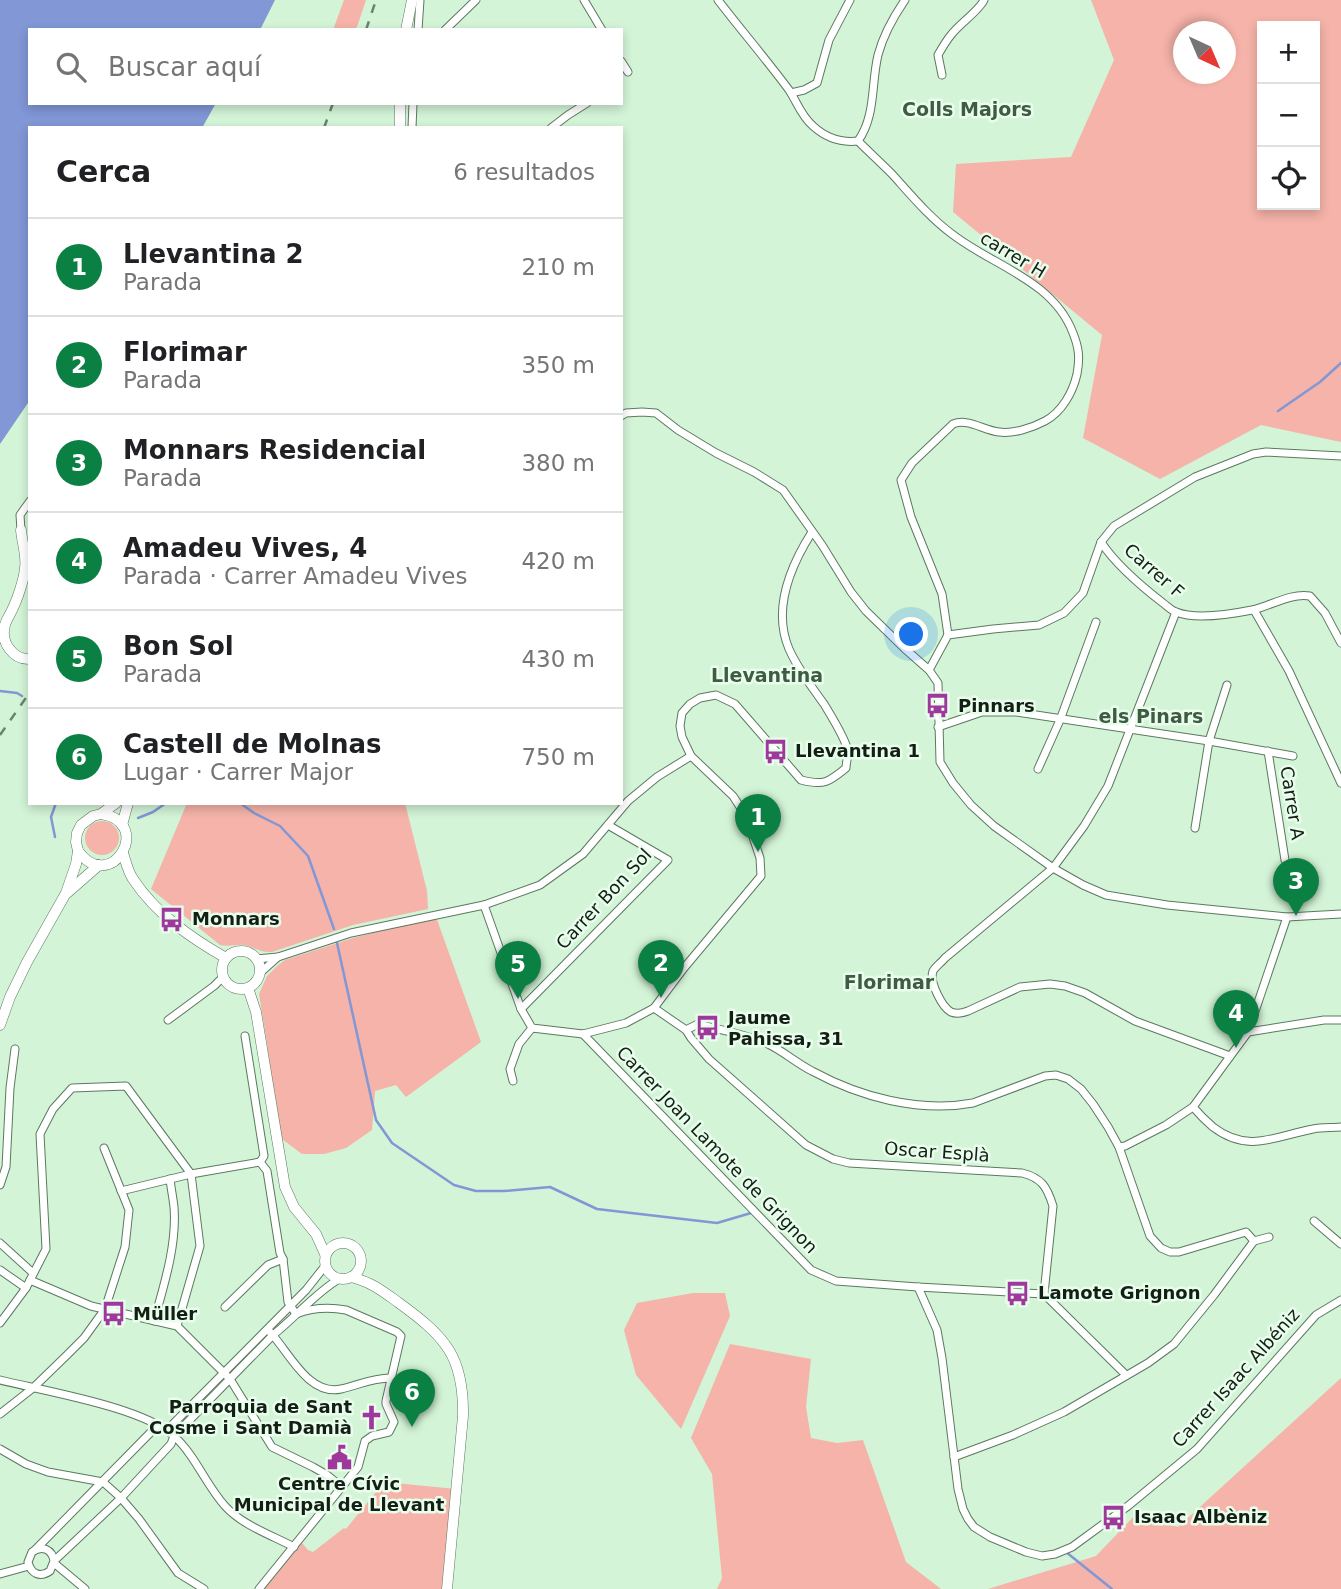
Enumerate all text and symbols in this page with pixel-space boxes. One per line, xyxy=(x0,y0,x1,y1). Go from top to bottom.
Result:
north arrow xyxy=(1173,21,1236,84)
map controls xyxy=(1257,21,1320,210)
button: + xyxy=(1257,21,1320,84)
search box xyxy=(28,28,623,105)
icon: search xyxy=(52,48,90,86)
text: Buscar aquí xyxy=(108,52,261,82)
button: − xyxy=(1257,84,1320,147)
district label: Colls Majors xyxy=(902,98,1032,120)
button: locate xyxy=(1257,147,1320,210)
text: Cerca xyxy=(56,154,151,189)
text: 6 resultados xyxy=(453,159,595,185)
street label: carrer H xyxy=(977,227,1050,282)
text: Llevantina 2 xyxy=(123,239,304,269)
text: 1 xyxy=(71,254,87,280)
text: 210 m xyxy=(521,254,595,280)
text: Parada xyxy=(123,269,202,295)
text: Florimar xyxy=(123,337,247,367)
text: 2 xyxy=(71,352,87,378)
text: 350 m xyxy=(521,352,595,378)
text: Parada xyxy=(123,367,202,393)
text: Monnars Residencial xyxy=(123,435,426,465)
text: 3 xyxy=(71,450,87,476)
text: 380 m xyxy=(521,450,595,476)
text: Parada xyxy=(123,465,202,491)
text: Amadeu Vives, 4 xyxy=(123,533,367,563)
street label: Carrer F xyxy=(1120,539,1188,602)
text: 4 xyxy=(71,548,87,574)
text: 420 m xyxy=(521,548,595,574)
text: Parada · Carrer Amadeu Vives xyxy=(123,563,467,589)
your location xyxy=(894,617,928,651)
text: Bon Sol xyxy=(123,631,234,661)
text: 5 xyxy=(71,646,87,672)
text: 430 m xyxy=(521,646,595,672)
text: Parada xyxy=(123,661,202,687)
district label: Llevantina xyxy=(711,664,823,686)
bus stop icon: Pinnars xyxy=(924,692,952,720)
place label: Pinnars xyxy=(958,695,1035,716)
district label: els Pinars xyxy=(1099,705,1203,727)
text: Castell de Molnas xyxy=(123,729,382,759)
bus stop icon: Llevantina 1 xyxy=(761,737,789,765)
place label: Llevantina 1 xyxy=(795,740,920,761)
text: 6 xyxy=(71,744,87,770)
text: 750 m xyxy=(521,744,595,770)
text: Lugar · Carrer Major xyxy=(123,759,353,785)
street label: Carrer A xyxy=(1276,765,1309,842)
pin: 1 xyxy=(735,794,781,852)
street label: Carrer Bon Sol xyxy=(552,844,656,953)
pin: 3 xyxy=(1273,858,1319,916)
bus stop icon: Monnars xyxy=(158,905,186,933)
place label: Monnars xyxy=(192,908,280,929)
pin: 2 xyxy=(638,940,684,998)
pin: 5 xyxy=(495,941,541,999)
district label: Florimar xyxy=(844,971,935,993)
pin: 4 xyxy=(1213,990,1259,1048)
place label: Jaume Pahissa, 31 xyxy=(726,1007,844,1049)
bus stop icon: Jaume Pahissa, 31 xyxy=(694,1014,722,1042)
street label: Carrer Joan Lamote de Grignon xyxy=(613,1042,822,1258)
street label: Oscar Esplà xyxy=(884,1137,991,1166)
bus stop icon: Lamote Grignon xyxy=(1004,1279,1032,1307)
place label: Lamote Grignon xyxy=(1038,1282,1201,1303)
bus stop icon: Müller xyxy=(99,1300,127,1328)
place label: Müller xyxy=(133,1303,197,1324)
street label: Carrer Isaac Albéniz xyxy=(1168,1304,1304,1452)
pin: 6 xyxy=(389,1369,435,1427)
place label: Parroquia de Sant Cosme i Sant Damià xyxy=(149,1396,352,1438)
church icon: Parroquia de Sant Cosme i Sant Damià xyxy=(358,1403,386,1431)
public building icon: Centre Cívic Municipal de Llevant xyxy=(325,1443,353,1471)
place label: Centre Cívic Municipal de Llevant xyxy=(234,1473,445,1515)
bus stop icon: Isaac Albèniz xyxy=(1100,1503,1128,1531)
place label: Isaac Albèniz xyxy=(1134,1506,1267,1527)

